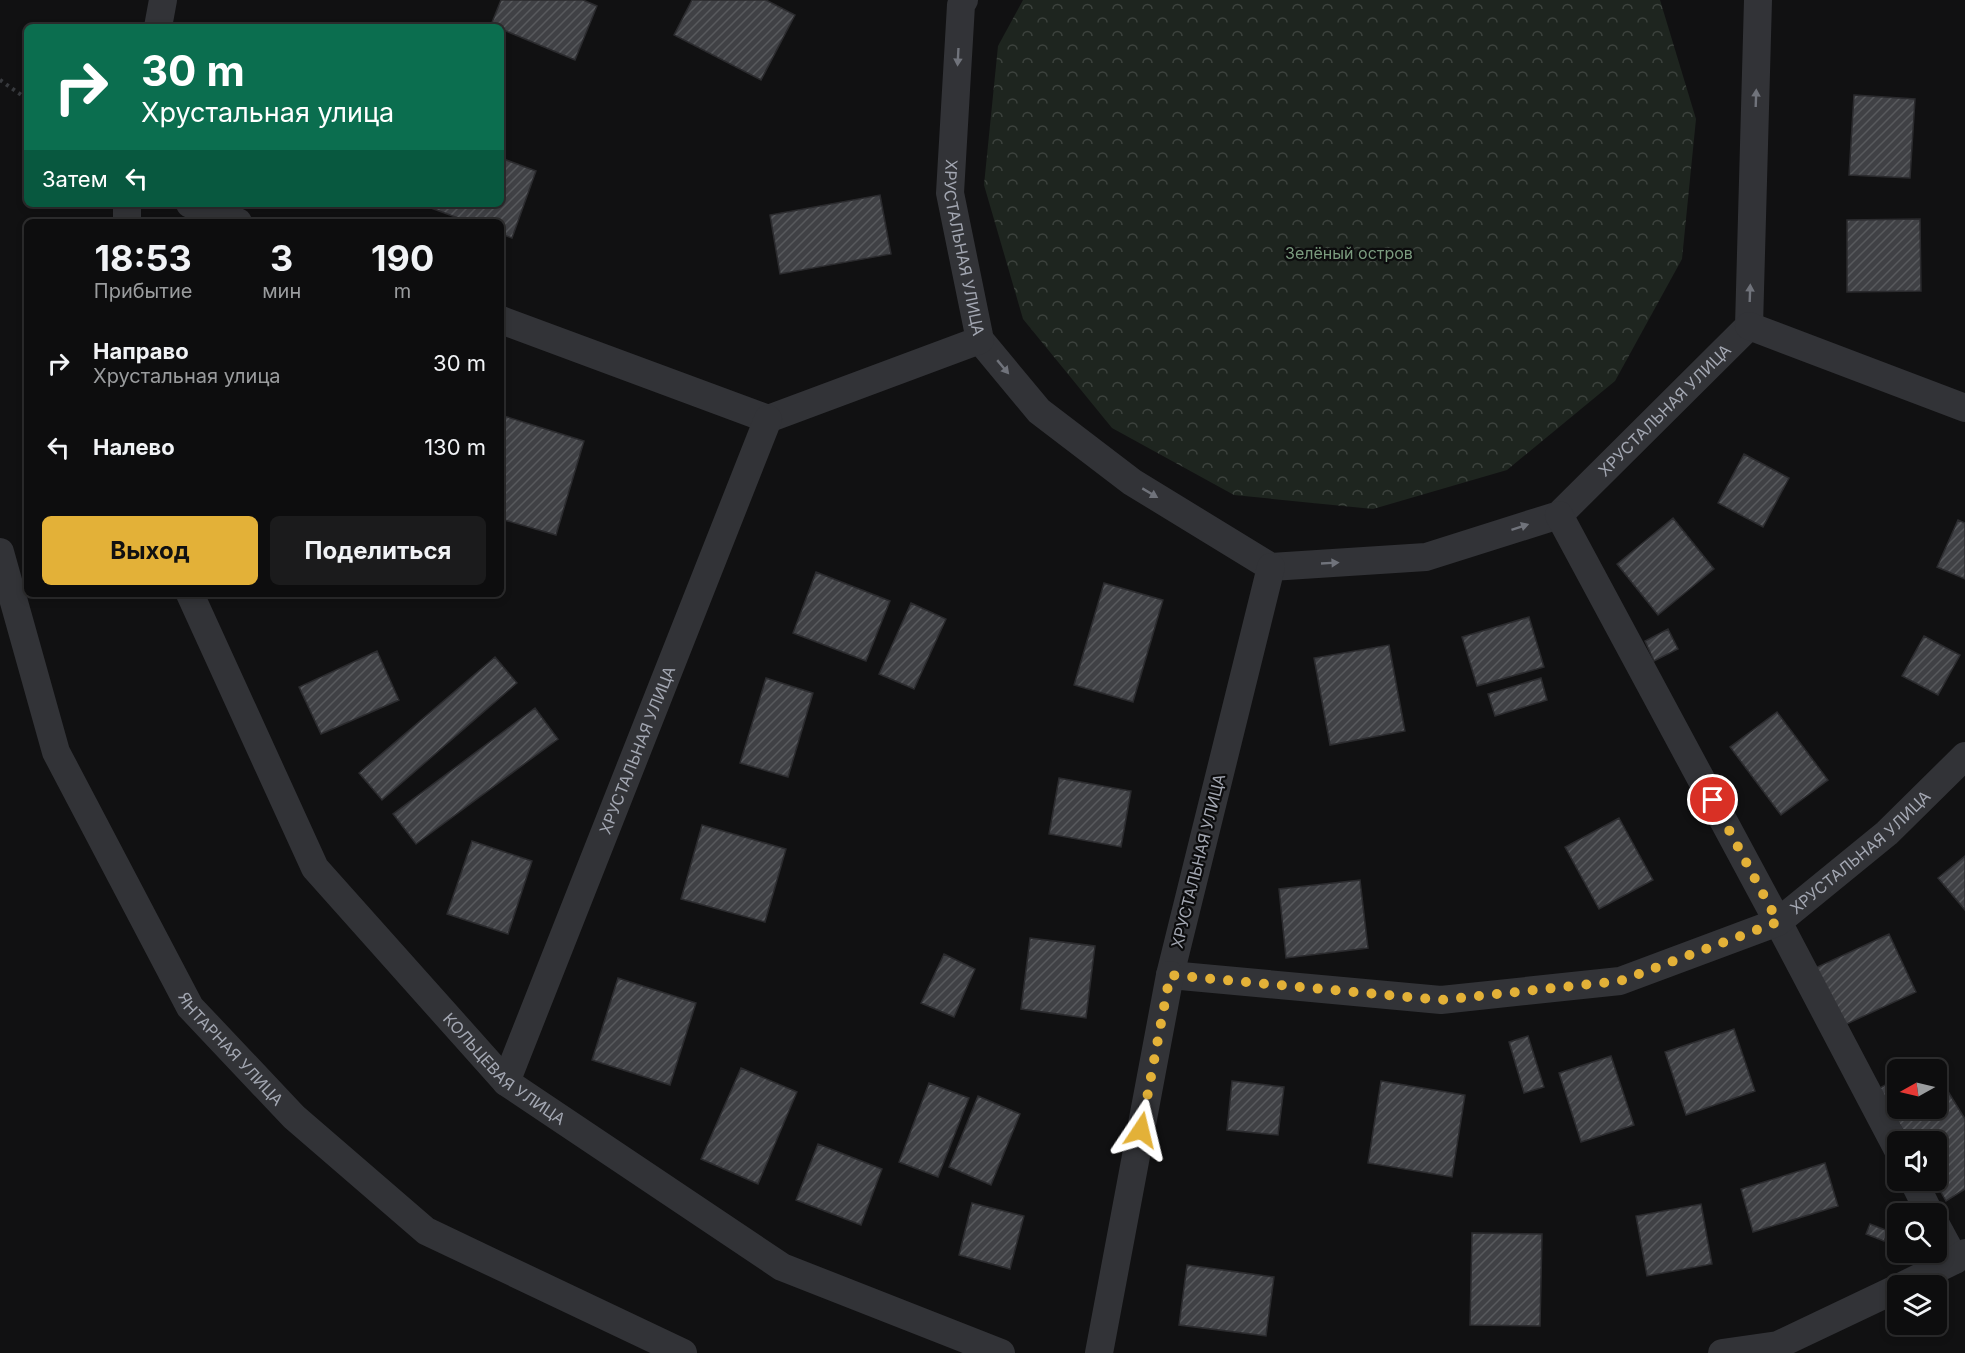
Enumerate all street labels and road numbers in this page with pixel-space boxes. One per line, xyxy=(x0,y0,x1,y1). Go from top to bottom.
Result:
street label: ХРУСТАЛЬНАЯ УЛИЦА xyxy=(940,159,989,337)
street label: ХРУСТАЛЬНАЯ УЛИЦА xyxy=(1594,340,1735,480)
street label: ХРУСТАЛЬНАЯ УЛИЦА xyxy=(595,663,679,837)
street label: ХРУСТАЛЬНАЯ УЛИЦА xyxy=(1167,772,1229,950)
street label: ХРУСТАЛЬНАЯ УЛИЦА xyxy=(1786,786,1934,918)
street label: ЯНТАРНАЯ УЛИЦА xyxy=(174,989,288,1110)
street label: КОЛЬЦЕВАЯ УЛИЦА xyxy=(439,1009,569,1129)

